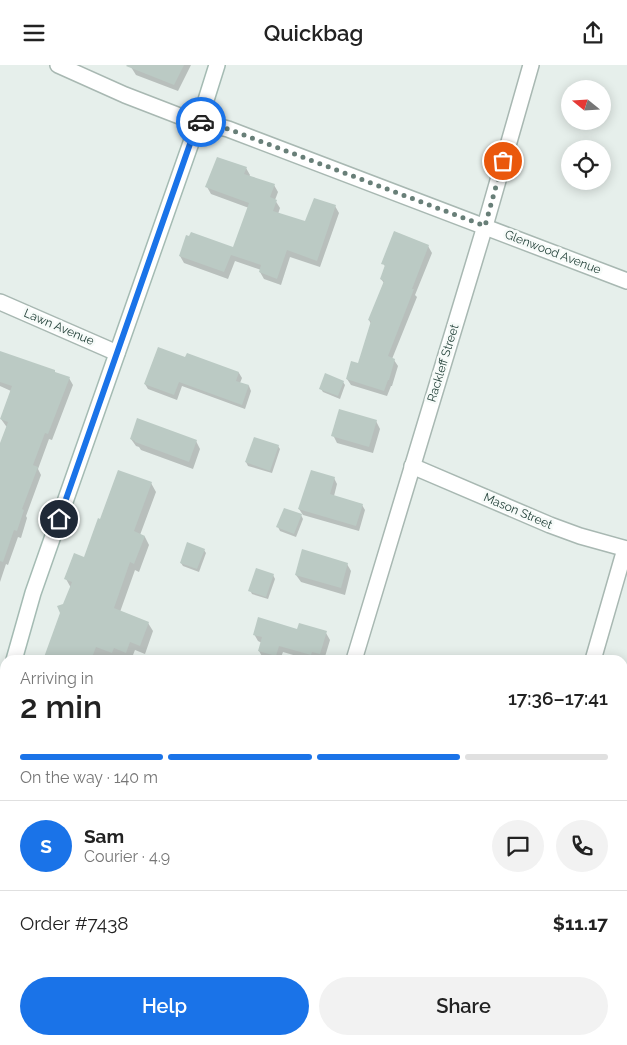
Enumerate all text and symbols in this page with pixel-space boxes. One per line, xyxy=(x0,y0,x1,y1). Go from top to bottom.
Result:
icon: menu xyxy=(20,19,48,47)
icon: share xyxy=(579,19,607,47)
text: Quickbag xyxy=(264,20,363,46)
north arrow xyxy=(561,80,611,130)
map controls xyxy=(561,80,611,190)
courier xyxy=(176,97,226,147)
icon: car xyxy=(187,108,215,136)
pin xyxy=(482,140,524,182)
button: locate xyxy=(561,140,611,190)
icon: bag xyxy=(489,147,517,175)
street label: Glenwood Avenue xyxy=(503,227,603,277)
street label: Lawn Avenue xyxy=(22,306,96,348)
street label: Rackleff Street xyxy=(425,322,461,404)
street label: Mason Street xyxy=(482,490,554,532)
pin xyxy=(38,498,80,540)
icon: home xyxy=(45,505,73,533)
text: Arriving in xyxy=(20,669,94,688)
text: 17:36–17:41 xyxy=(508,687,608,709)
text: 2 min xyxy=(20,688,102,725)
text: On the way · 140 m xyxy=(20,768,158,787)
button: chat xyxy=(492,820,544,872)
button: phone xyxy=(556,820,608,872)
text: Sam xyxy=(84,825,124,847)
text: S xyxy=(40,835,52,857)
text: Courier · 4.9 xyxy=(84,847,170,866)
text: Order #7438 xyxy=(20,912,129,934)
text: $11.17 xyxy=(553,912,608,934)
button: Help xyxy=(20,977,309,1035)
button: Share xyxy=(319,977,608,1035)

